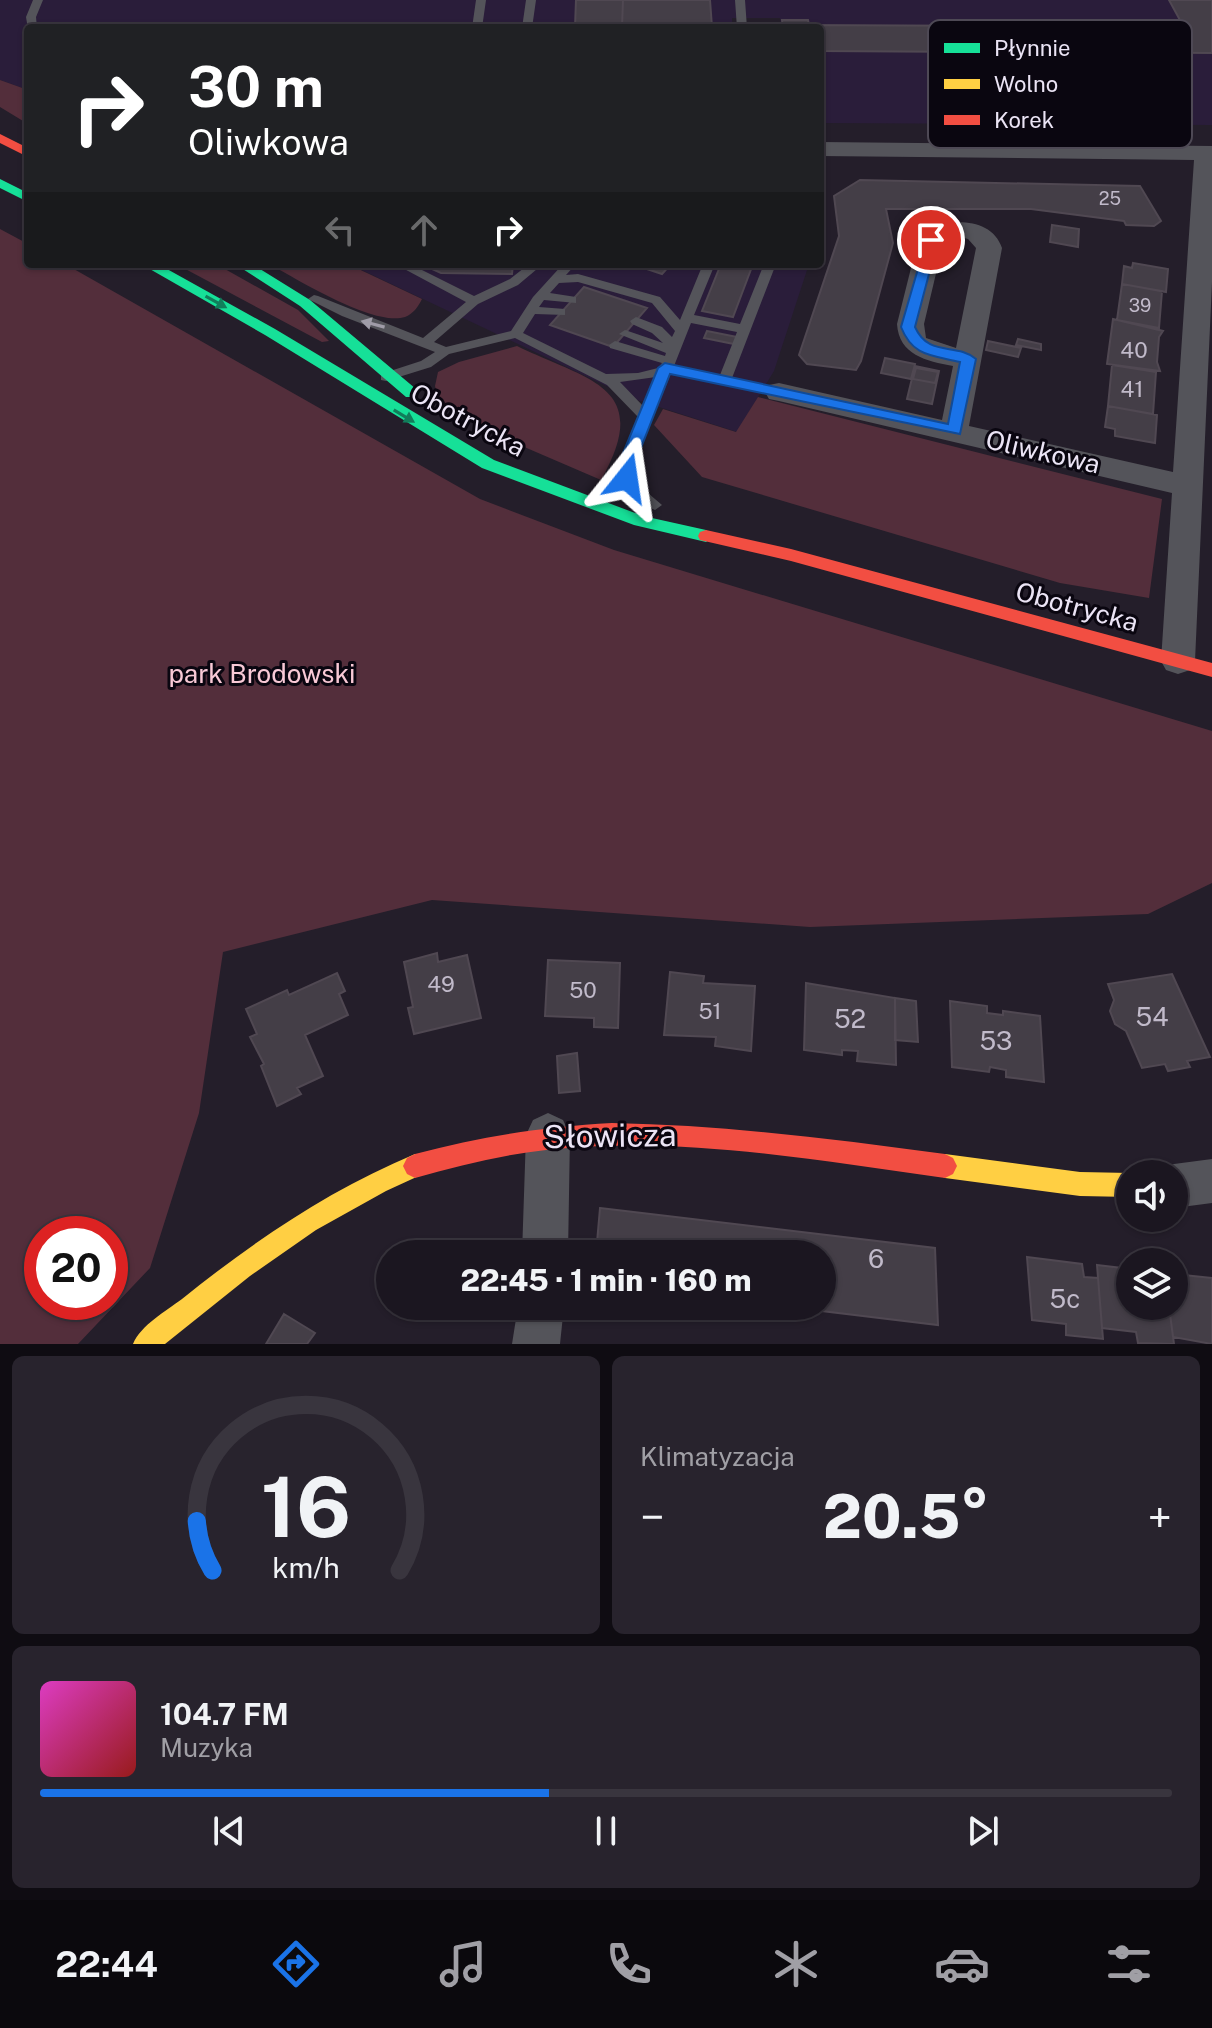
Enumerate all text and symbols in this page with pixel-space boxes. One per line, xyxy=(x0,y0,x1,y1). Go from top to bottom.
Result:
legend xyxy=(928,20,1192,148)
text: Płynnie xyxy=(994,35,1070,61)
text: 30 m xyxy=(188,54,324,120)
icon: right xyxy=(56,56,160,160)
text: Wolno xyxy=(994,71,1058,97)
text: Korek xyxy=(994,107,1054,133)
text: Oliwkowa xyxy=(188,121,349,163)
house number: 25 xyxy=(1099,188,1121,209)
pin xyxy=(897,206,965,274)
icon: left xyxy=(318,208,362,252)
icon: ahead xyxy=(402,208,446,252)
icon: right xyxy=(486,208,530,252)
icon: arrive xyxy=(909,218,953,262)
one-way arrow xyxy=(205,295,228,308)
house number: 39 xyxy=(1129,295,1151,316)
one-way arrow xyxy=(360,317,385,329)
house number: 40 xyxy=(1120,337,1148,363)
street label: Obotrycka xyxy=(406,376,531,463)
house number: 41 xyxy=(1121,376,1143,402)
one-way arrow xyxy=(393,409,415,423)
street label: Oliwkowa xyxy=(983,423,1103,480)
position arrow xyxy=(585,436,669,520)
street label: Obotrycka xyxy=(1013,575,1142,638)
park label: park Brodowski xyxy=(168,658,356,689)
house number: 49 xyxy=(427,971,455,997)
house number: 50 xyxy=(569,977,597,1003)
house number: 51 xyxy=(698,998,722,1024)
house number: 54 xyxy=(1136,1001,1169,1032)
house number: 52 xyxy=(834,1003,866,1034)
house number: 53 xyxy=(979,1025,1013,1056)
street label: Słowicza xyxy=(543,1116,677,1155)
map controls xyxy=(1116,1160,1188,1320)
button: sound xyxy=(1116,1160,1188,1232)
speed limit sign: 20 xyxy=(24,1216,128,1320)
house number: 6 xyxy=(868,1243,884,1274)
button: layers xyxy=(1116,1248,1188,1320)
text: 22:45 · 1 min · 160 m xyxy=(461,1262,751,1298)
house number: 5c xyxy=(1050,1283,1080,1314)
text: Klimatyzacja xyxy=(640,1441,795,1472)
text: 16 xyxy=(261,1458,351,1556)
text: 20.5° xyxy=(823,1481,989,1552)
text: − xyxy=(640,1491,664,1543)
text: + xyxy=(1148,1491,1172,1543)
text: km/h xyxy=(272,1551,340,1584)
text: 104.7 FM xyxy=(160,1696,289,1732)
text: Muzyka xyxy=(160,1732,253,1763)
icon: previous xyxy=(207,1809,251,1853)
icon: pause xyxy=(584,1809,628,1853)
icon: next xyxy=(961,1809,1005,1853)
icon: directions xyxy=(268,1936,324,1992)
icon: music xyxy=(435,1936,491,1992)
icon: phone xyxy=(601,1936,657,1992)
icon: climate xyxy=(768,1936,824,1992)
icon: car xyxy=(934,1936,990,1992)
icon: filters xyxy=(1101,1936,1157,1992)
text: 22:44 xyxy=(55,1943,158,1985)

